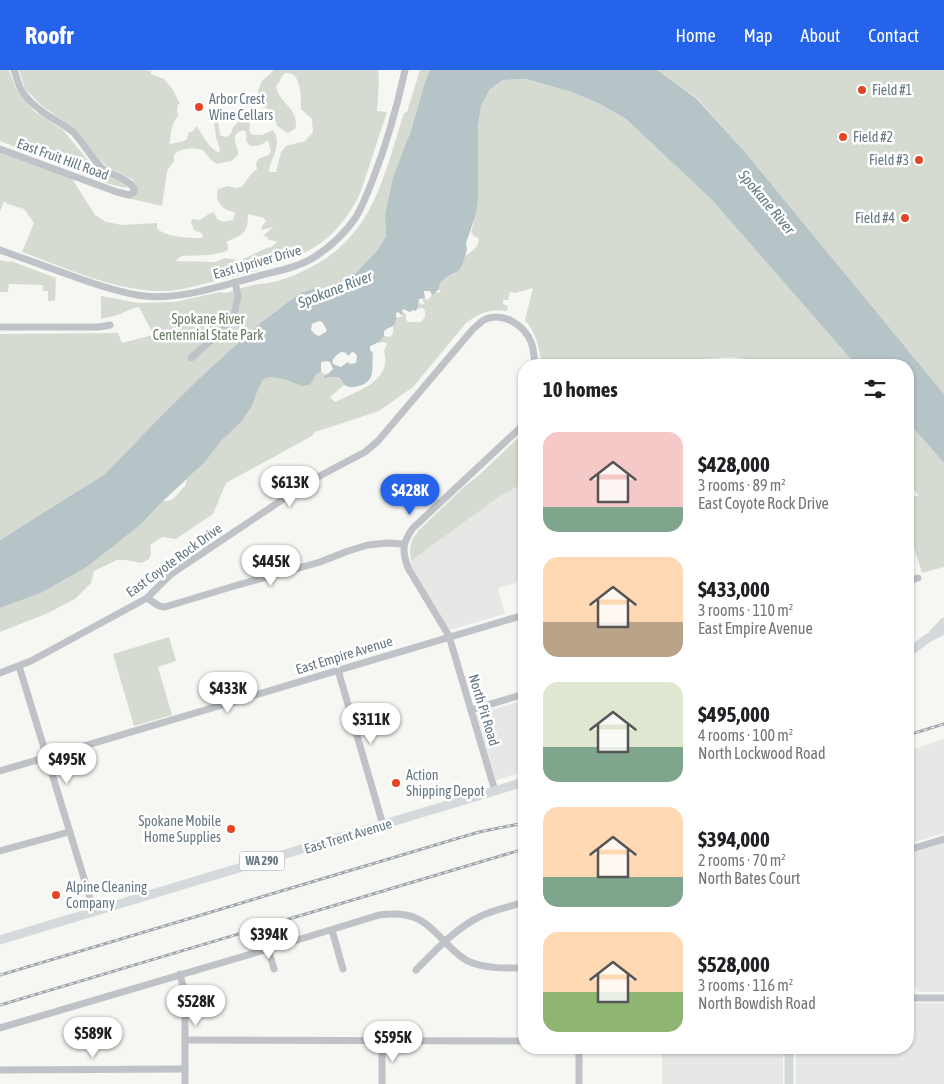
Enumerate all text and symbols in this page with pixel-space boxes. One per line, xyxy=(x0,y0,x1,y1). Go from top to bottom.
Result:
text: Roofr xyxy=(25,22,73,49)
text: Home xyxy=(676,25,716,46)
text: Map xyxy=(744,25,773,46)
text: About xyxy=(801,25,840,46)
text: Contact xyxy=(868,25,919,46)
place label: Field #1 xyxy=(872,82,912,98)
marker: Field #1 xyxy=(856,84,868,96)
place label: Arbor Crest Wine Cellars xyxy=(209,91,273,123)
marker: Arbor Crest Wine Cellars xyxy=(193,101,205,113)
place label: Field #2 xyxy=(853,129,893,145)
marker: Field #2 xyxy=(837,131,849,143)
street label: East Fruit Hill Road xyxy=(15,135,111,183)
place label: Field #3 xyxy=(869,152,909,168)
marker: Field #3 xyxy=(913,154,925,166)
water label: Spokane River xyxy=(735,166,799,238)
place label: Field #4 xyxy=(855,210,895,226)
marker: Field #4 xyxy=(899,212,911,224)
street label: East Upriver Drive xyxy=(211,242,303,282)
water label: Spokane River xyxy=(295,267,375,311)
park label: Spokane River Centennial State Park xyxy=(153,311,263,343)
icon: filters xyxy=(861,375,889,403)
text: 10 homes xyxy=(543,377,618,401)
icon: home xyxy=(583,452,643,512)
text: $428,000 xyxy=(698,452,770,476)
pin: $613K xyxy=(255,466,325,508)
text: $613K xyxy=(271,473,309,491)
pin: $428K xyxy=(375,474,445,516)
text: 3 rooms · 89 m² xyxy=(698,476,786,494)
text: $428K xyxy=(391,481,429,499)
text: East Coyote Rock Drive xyxy=(698,494,829,512)
street label: East Coyote Rock Drive xyxy=(123,520,225,600)
pin: $445K xyxy=(236,544,306,587)
text: $445K xyxy=(252,552,290,570)
icon: home xyxy=(583,577,643,637)
text: $433,000 xyxy=(698,577,770,601)
text: 3 rooms · 110 m² xyxy=(698,601,793,619)
text: East Empire Avenue xyxy=(698,619,813,637)
street label: East Empire Avenue xyxy=(294,633,394,677)
pin: $433K xyxy=(193,672,263,714)
street label: North Pit Road xyxy=(466,672,502,748)
text: $433K xyxy=(209,679,247,697)
pin: $311K xyxy=(336,702,406,745)
icon: home xyxy=(583,702,643,762)
text: $495,000 xyxy=(698,702,770,726)
text: $311K xyxy=(352,710,390,728)
text: 4 rooms · 100 m² xyxy=(698,726,793,744)
pin: $495K xyxy=(32,742,102,785)
text: North Lockwood Road xyxy=(698,744,826,762)
text: $495K xyxy=(48,750,86,768)
place label: Action Shipping Depot xyxy=(406,767,485,799)
marker: Action Shipping Depot xyxy=(390,777,402,789)
place label: Spokane Mobile Home Supplies xyxy=(138,813,221,845)
street label: East Trent Avenue xyxy=(302,815,394,857)
marker: Spokane Mobile Home Supplies xyxy=(225,823,237,835)
icon: home xyxy=(583,827,643,887)
text: $394,000 xyxy=(698,827,770,851)
road number: WA 290 xyxy=(240,851,284,870)
text: 2 rooms · 70 m² xyxy=(698,851,786,869)
text: North Bates Court xyxy=(698,869,800,887)
place label: Alpine Cleaning Company xyxy=(66,879,147,911)
marker: Alpine Cleaning Company xyxy=(50,889,62,901)
pin: $394K xyxy=(234,918,304,960)
text: $394K xyxy=(250,925,288,943)
icon: home xyxy=(583,952,643,1012)
text: $528,000 xyxy=(698,952,770,976)
text: 3 rooms · 116 m² xyxy=(698,976,793,994)
pin: $528K xyxy=(161,984,231,1027)
text: $528K xyxy=(177,992,215,1010)
text: North Bowdish Road xyxy=(698,994,816,1012)
pin: $589K xyxy=(58,1016,128,1059)
pin: $595K xyxy=(358,1020,428,1063)
text: $589K xyxy=(74,1024,112,1042)
text: $595K xyxy=(374,1028,412,1046)

